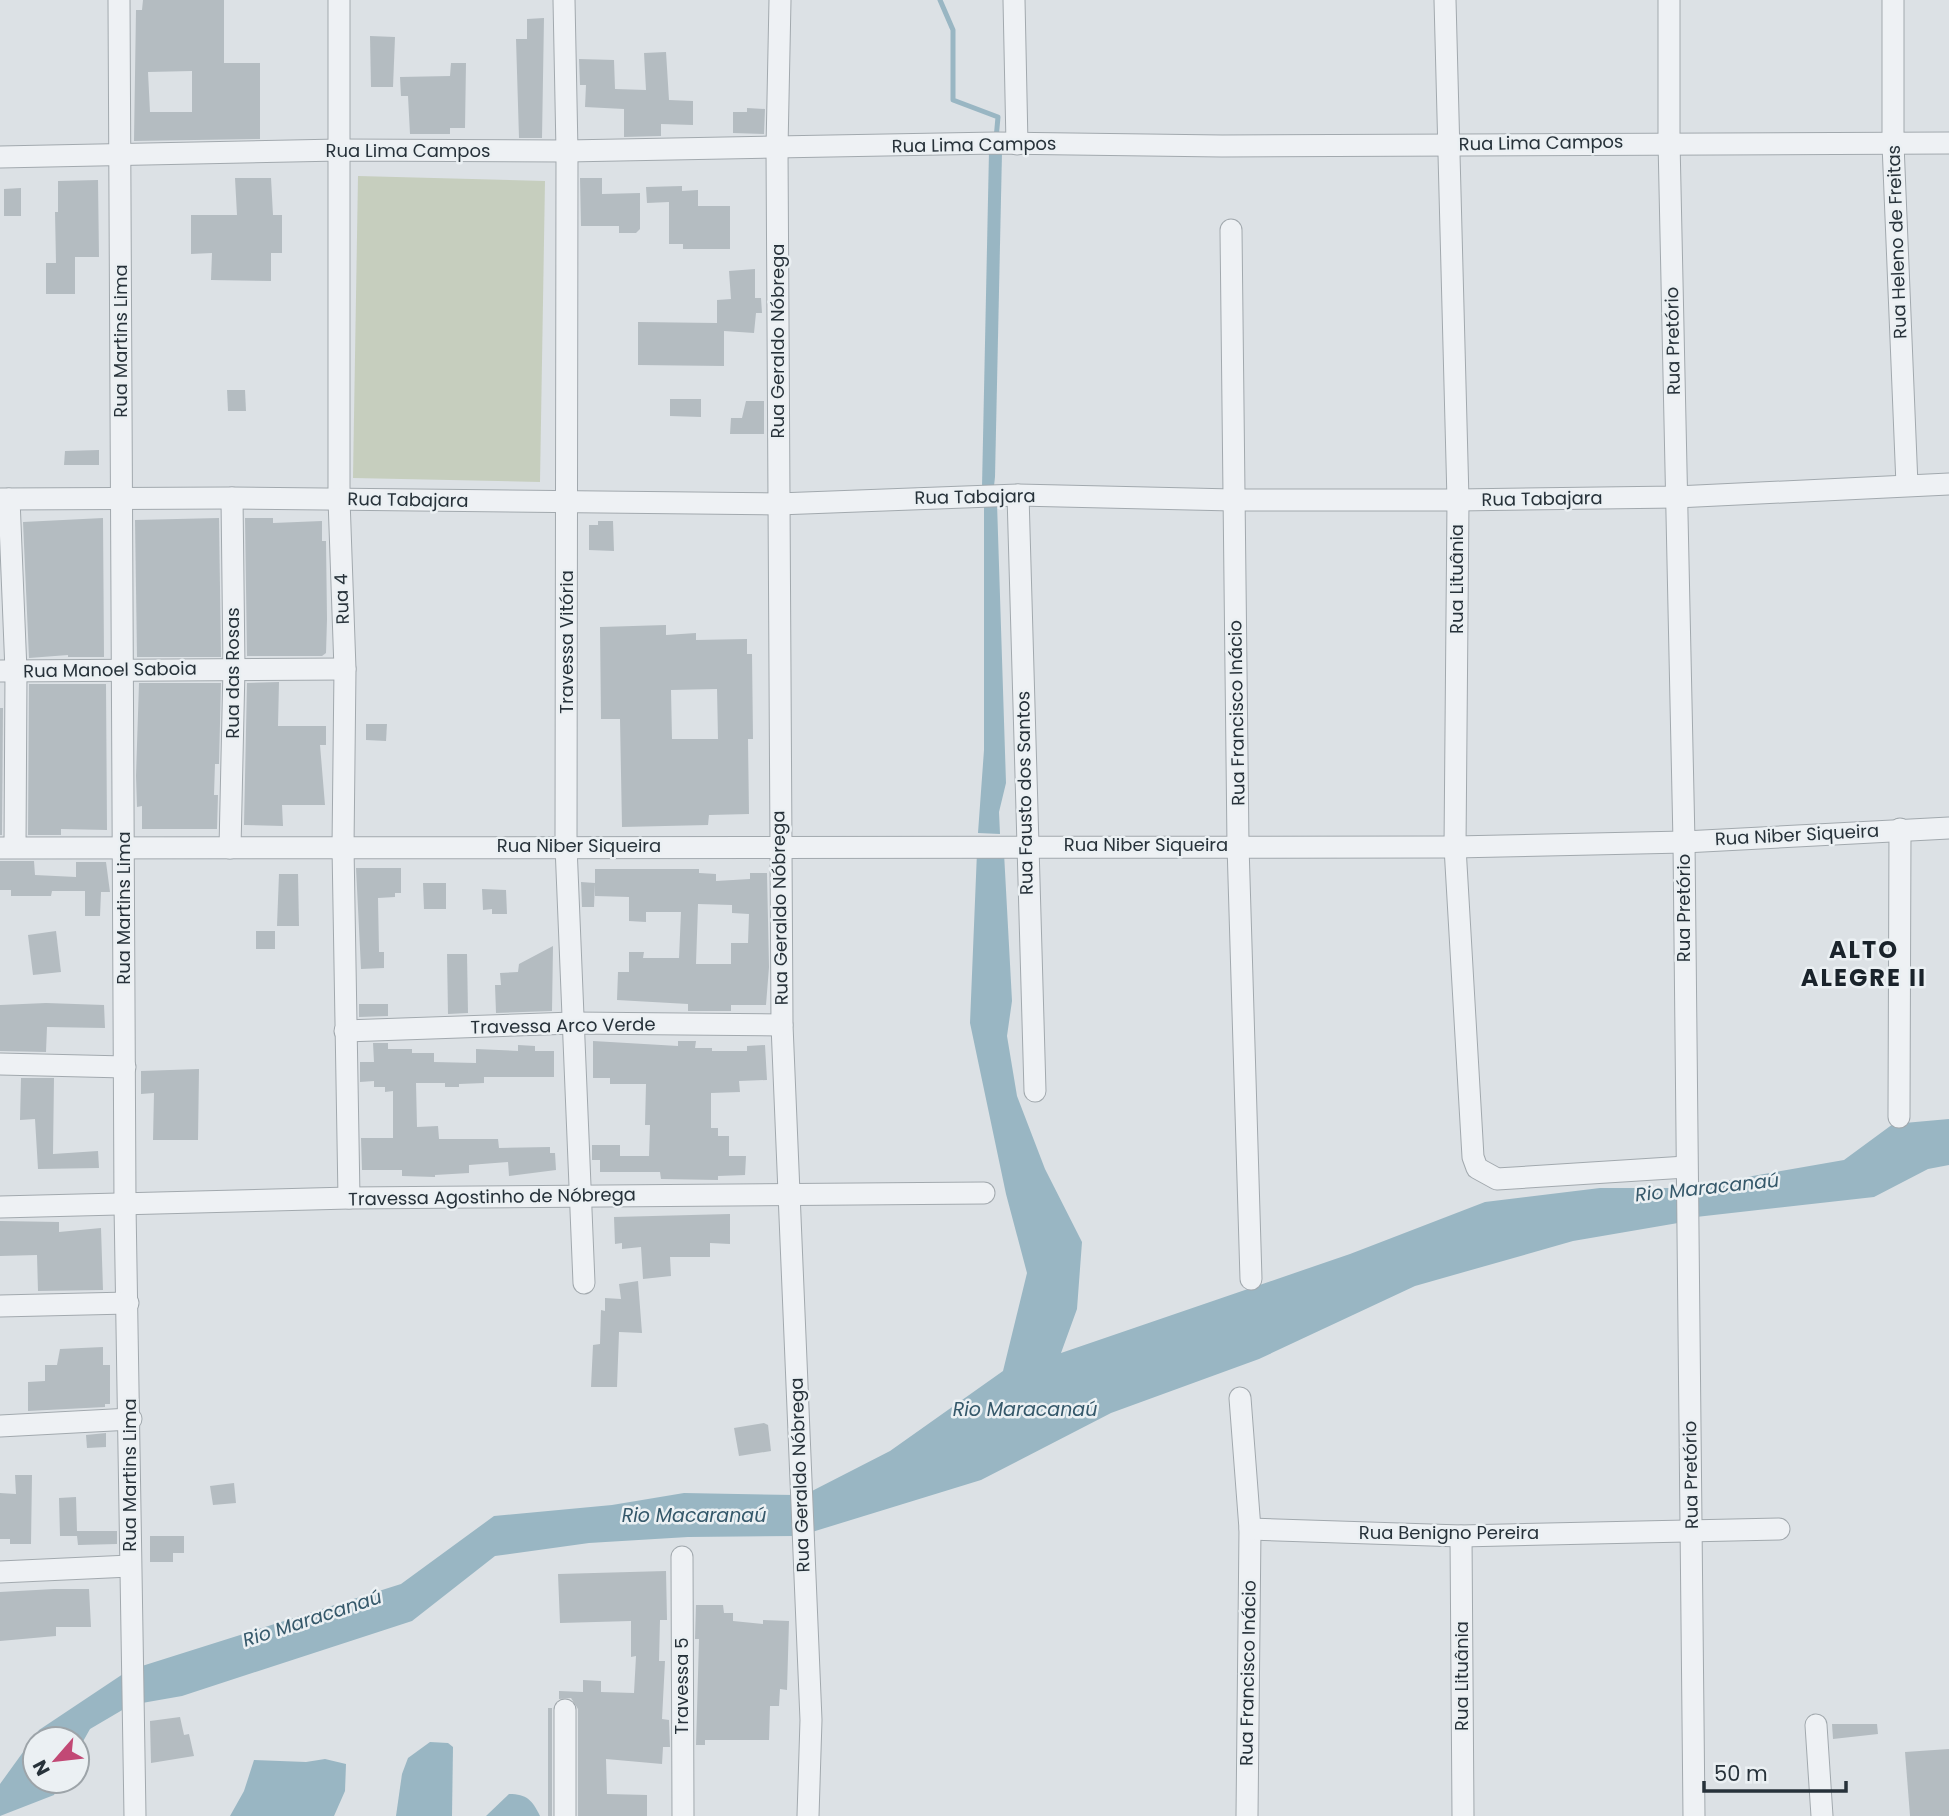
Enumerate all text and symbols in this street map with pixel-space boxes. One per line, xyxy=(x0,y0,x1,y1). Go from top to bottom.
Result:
street label: Rua Lima Campos xyxy=(1458,129,1624,156)
street label: Rua Lima Campos xyxy=(891,131,1057,158)
street label: Rua Lima Campos xyxy=(326,138,490,163)
street label: Rua Heleno de Freitas xyxy=(1881,145,1912,339)
street label: Rua Geraldo Nóbrega xyxy=(765,244,790,438)
street label: Rua Martins Lima xyxy=(108,264,133,418)
street label: Rua Pretório xyxy=(1659,287,1686,395)
street label: Rua Tabajara xyxy=(914,483,1036,510)
street label: Rua Tabajara xyxy=(1481,485,1603,512)
street label: Rua Tabajara xyxy=(347,486,469,513)
street label: Rua Lituânia xyxy=(1444,524,1469,634)
street label: Travessa Vitória xyxy=(554,570,579,714)
street label: Rua 4 xyxy=(328,573,355,625)
street label: Rua das Rosas xyxy=(220,607,245,739)
street label: Rua Francisco Inácio xyxy=(1222,620,1251,806)
street label: Rua Manoel Saboia xyxy=(23,655,197,684)
street label: Rua Fausto dos Santos xyxy=(1010,691,1039,895)
street label: Rua Geraldo Nóbrega xyxy=(765,810,794,1006)
street label: Rua Niber Siqueira xyxy=(1714,818,1880,851)
street label: Rua Martins Lima xyxy=(111,831,136,985)
street label: Rua Niber Siqueira xyxy=(1064,832,1228,857)
street label: Rua Niber Siqueira xyxy=(497,833,661,858)
street label: Rua Pretório xyxy=(1671,854,1696,962)
district label: ALTO ALEGRE II xyxy=(1801,933,1927,994)
street label: Travessa Arco Verde xyxy=(470,1011,656,1040)
water label: Rio Maracanaú xyxy=(1634,1167,1780,1208)
street label: Travessa Agostinho de Nóbrega xyxy=(348,1181,636,1212)
street label: Rua Geraldo Nóbrega xyxy=(784,1377,815,1573)
water label: Rio Maracanaú xyxy=(953,1396,1097,1423)
street label: Rua Martins Lima xyxy=(117,1398,142,1552)
street label: Rua Pretório xyxy=(1677,1421,1704,1529)
water label: Rio Macaranaú xyxy=(622,1502,766,1529)
street label: Rua Benigno Pereira xyxy=(1359,1520,1539,1545)
street label: Rua Francisco Inácio xyxy=(1233,1580,1262,1766)
water label: Rio Maracanaú xyxy=(239,1583,385,1654)
street label: Rua Lituânia xyxy=(1449,1621,1474,1731)
street label: Travessa 5 xyxy=(669,1638,694,1734)
north arrow xyxy=(21,1725,91,1795)
scale bar xyxy=(1704,1750,1846,1794)
text: N xyxy=(26,1755,57,1780)
text: 50 m xyxy=(1714,1759,1768,1788)

